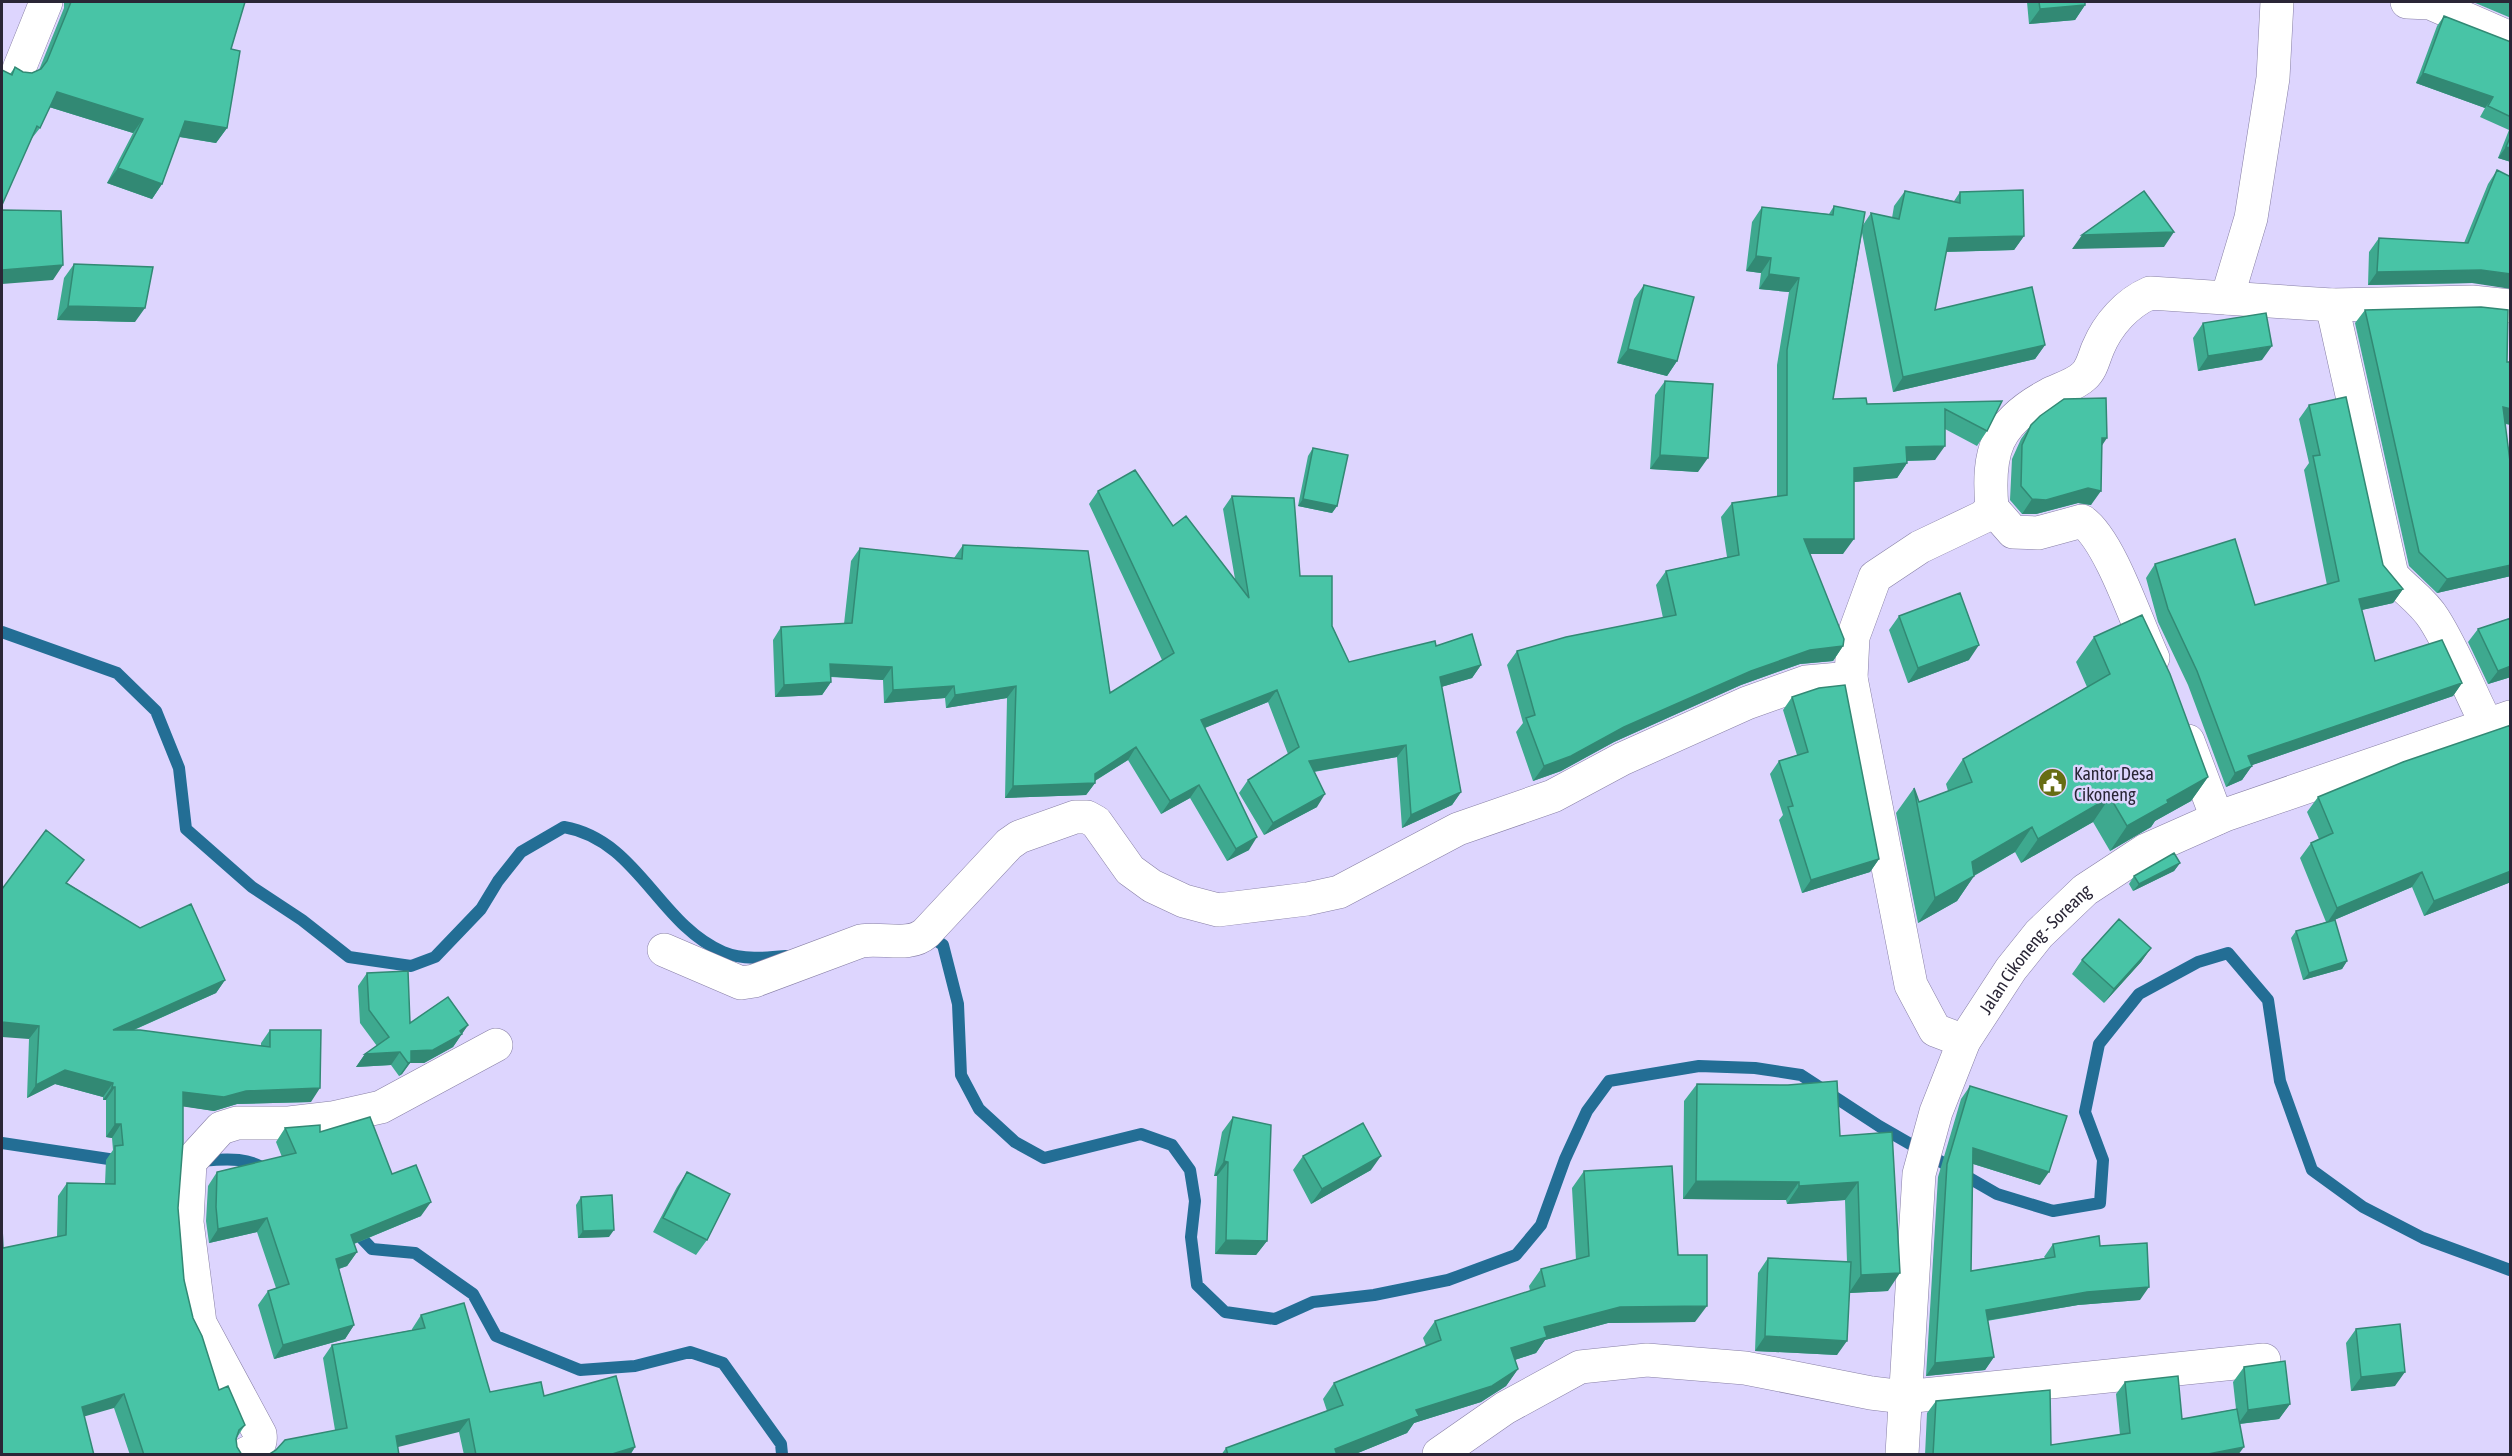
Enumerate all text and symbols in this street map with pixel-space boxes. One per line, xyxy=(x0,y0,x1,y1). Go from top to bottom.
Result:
place label: Kantor Desa Cikoneng xyxy=(2074,763,2154,805)
public building icon: Kantor Desa Cikoneng xyxy=(2037,767,2069,799)
street label: Jalan Cikoneng - Soreang xyxy=(1974,879,2095,1018)

